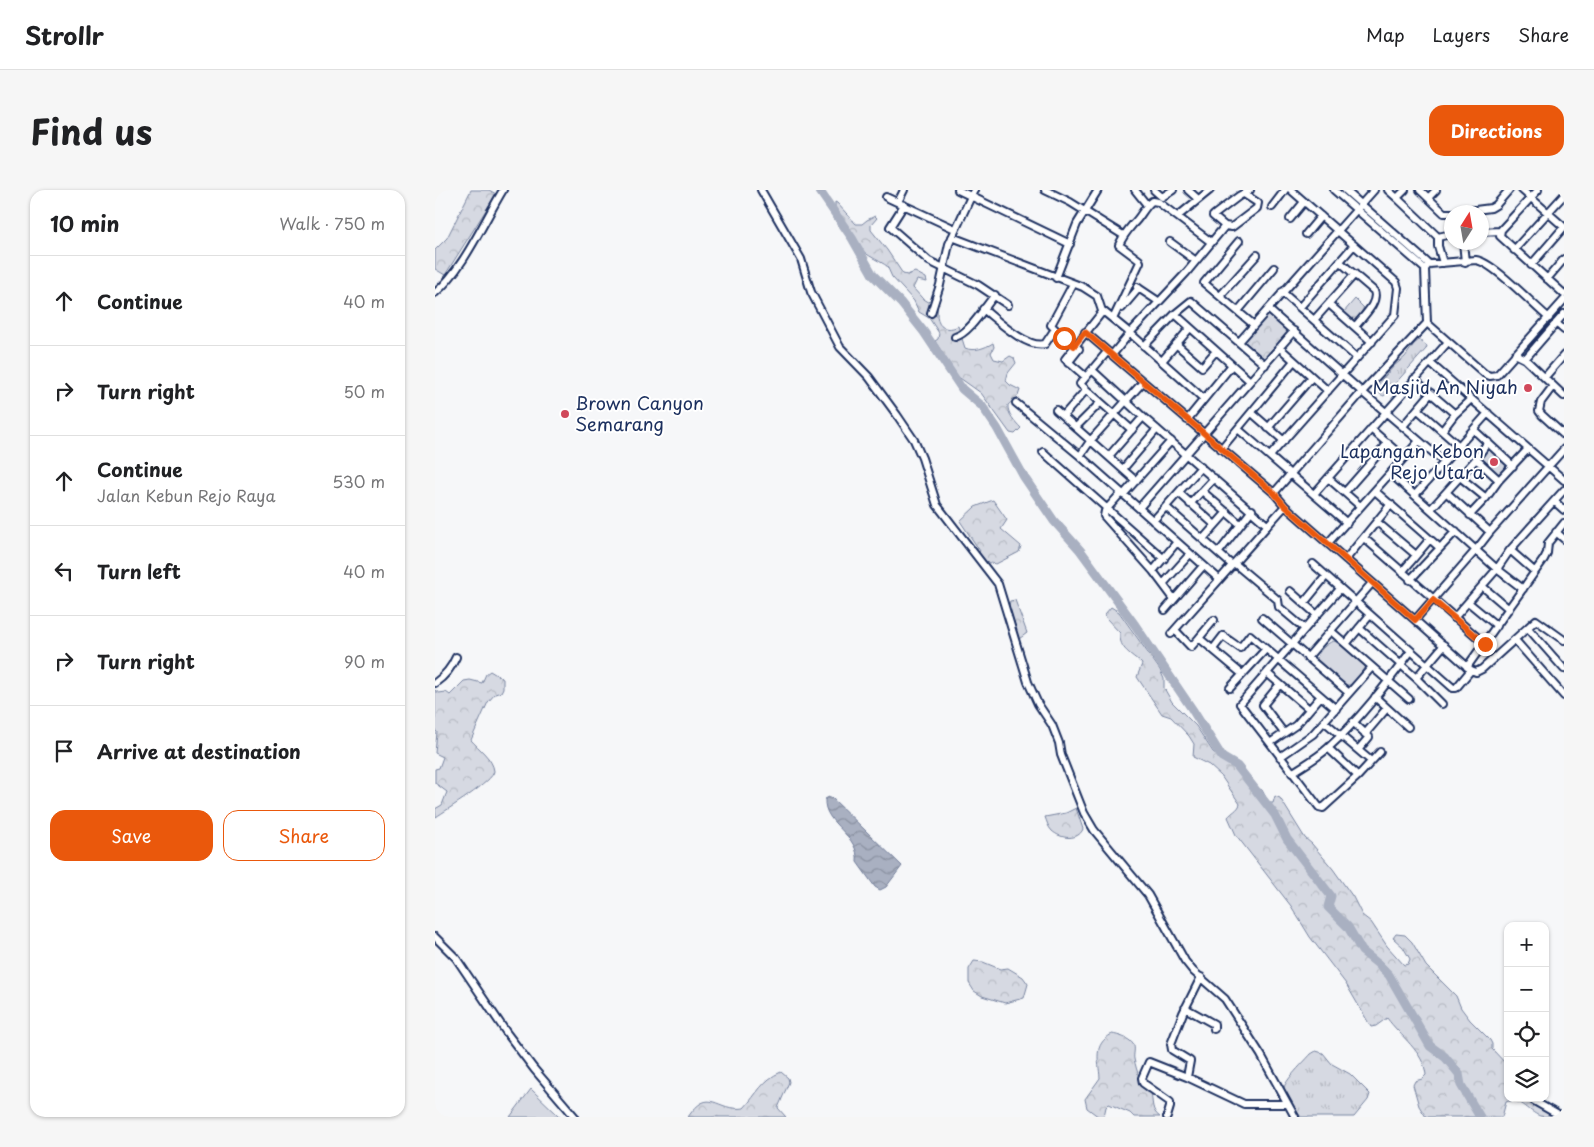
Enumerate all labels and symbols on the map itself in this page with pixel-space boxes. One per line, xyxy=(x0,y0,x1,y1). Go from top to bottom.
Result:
north arrow xyxy=(1444,205,1489,250)
route start xyxy=(1053,327,1076,350)
place label: Masjid An Niyah xyxy=(1372,373,1518,400)
marker: Masjid An Niyah xyxy=(1522,382,1534,394)
place label: Brown Canyon Semarang xyxy=(575,389,704,437)
marker: Brown Canyon Semarang xyxy=(559,408,571,420)
place label: Lapangan Kebon Rejo Utara xyxy=(1340,437,1485,485)
marker: Lapangan Kebon Rejo Utara xyxy=(1488,456,1500,468)
route end xyxy=(1474,633,1497,656)

